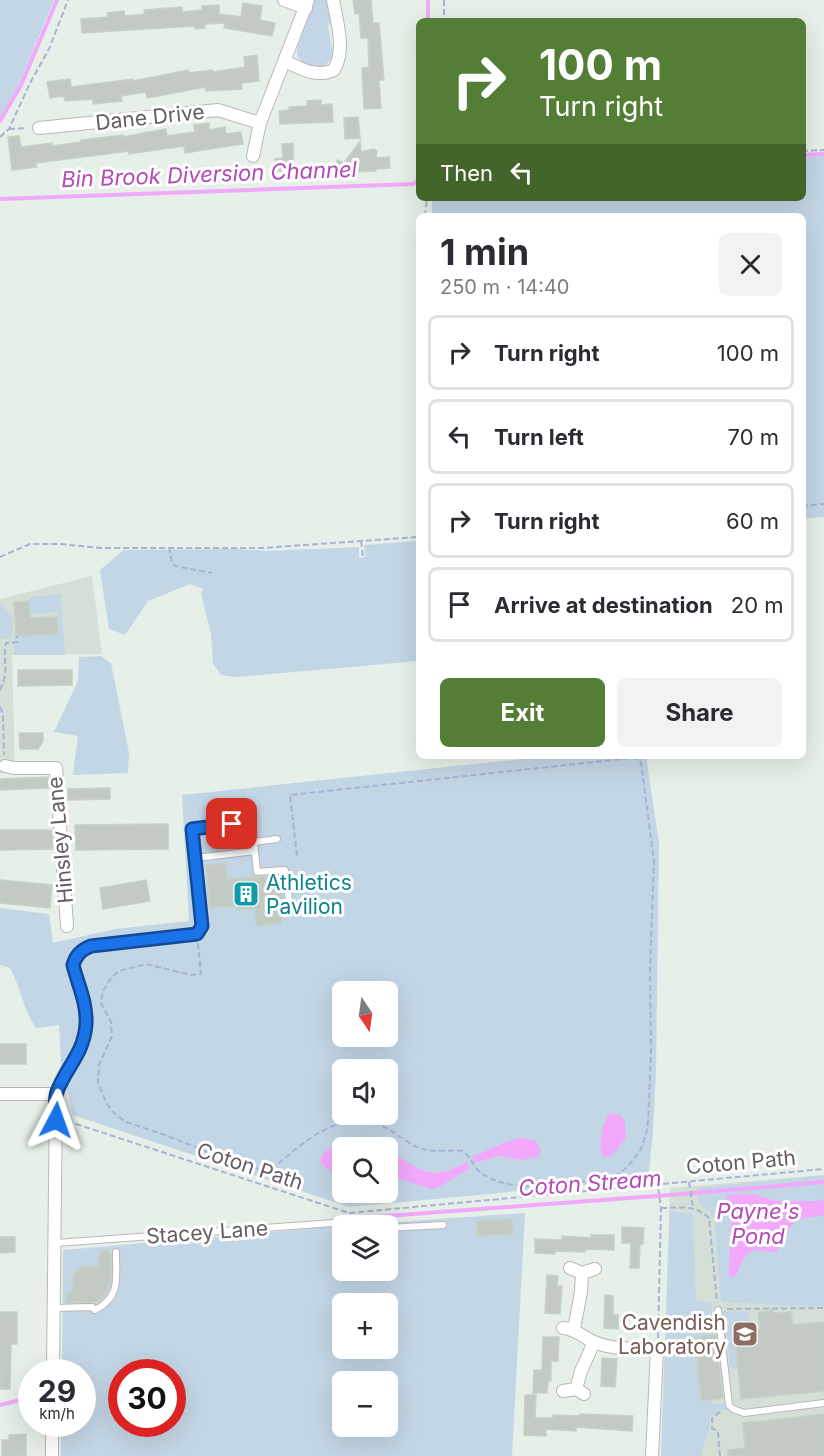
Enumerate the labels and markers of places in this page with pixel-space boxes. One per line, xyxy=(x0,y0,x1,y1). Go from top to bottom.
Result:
pin xyxy=(206,798,257,849)
place label: Athletics Pavilion xyxy=(266,870,352,919)
building icon: Athletics Pavilion xyxy=(231,879,261,909)
place label: Cavendish Laboratory xyxy=(618,1310,726,1359)
school or university icon: Cavendish Laboratory xyxy=(730,1319,760,1349)

